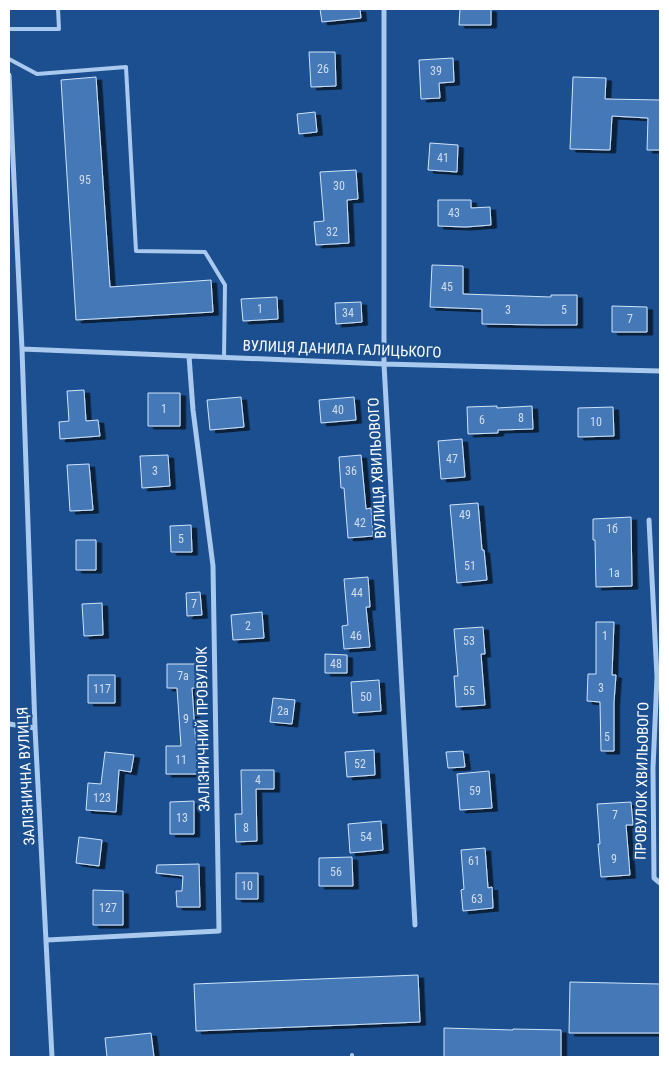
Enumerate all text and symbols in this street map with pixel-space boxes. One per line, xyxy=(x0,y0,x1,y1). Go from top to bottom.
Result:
house number: 26 xyxy=(317,62,329,76)
house number: 39 xyxy=(430,64,442,78)
house number: 41 xyxy=(437,151,449,165)
house number: 95 xyxy=(79,173,91,187)
house number: 30 xyxy=(333,179,345,193)
house number: 43 xyxy=(448,206,460,220)
house number: 32 xyxy=(326,225,338,239)
house number: 45 xyxy=(441,280,453,294)
house number: 1 xyxy=(257,302,263,316)
house number: 3 xyxy=(505,303,511,317)
house number: 5 xyxy=(561,303,567,317)
house number: 34 xyxy=(342,306,354,320)
house number: 7 xyxy=(627,312,633,326)
street label: ВУЛИЦЯ ДАНИЛА ГАЛИЦЬКОГО xyxy=(242,337,442,361)
street label: ВУЛИЦЯ ХВИЛЬОВОГО xyxy=(364,397,390,539)
house number: 1 xyxy=(161,402,167,416)
house number: 40 xyxy=(332,403,344,417)
house number: 8 xyxy=(518,411,524,425)
house number: 6 xyxy=(479,413,485,427)
house number: 10 xyxy=(590,415,602,429)
house number: 47 xyxy=(446,452,458,466)
house number: 3 xyxy=(152,464,158,478)
house number: 36 xyxy=(345,464,357,478)
house number: 49 xyxy=(459,508,471,522)
house number: 42 xyxy=(354,516,366,530)
house number: 1б xyxy=(606,522,618,536)
house number: 5 xyxy=(178,532,184,546)
house number: 51 xyxy=(464,559,476,573)
house number: 1а xyxy=(608,566,620,580)
house number: 44 xyxy=(351,586,363,600)
house number: 7 xyxy=(191,597,197,611)
house number: 2 xyxy=(245,619,251,633)
house number: 46 xyxy=(350,629,362,643)
house number: 1 xyxy=(602,629,608,643)
house number: 53 xyxy=(463,634,475,648)
street label: ЗАЛІЗНИЧНИЙ ПРОВУЛОК xyxy=(193,646,213,812)
house number: 48 xyxy=(330,657,342,671)
house number: 7а xyxy=(177,669,189,683)
house number: 3 xyxy=(598,681,604,695)
house number: 117 xyxy=(93,682,111,696)
house number: 55 xyxy=(463,684,475,698)
house number: 50 xyxy=(360,690,372,704)
street label: ПРОВУЛОК ХВИЛЬОВОГО xyxy=(632,702,652,860)
house number: 2а xyxy=(277,704,289,718)
street label: ЗАЛІЗНИЧНА ВУЛИЦЯ xyxy=(13,706,39,846)
house number: 9 xyxy=(183,712,189,726)
house number: 5 xyxy=(604,730,610,744)
house number: 11 xyxy=(175,753,187,767)
house number: 52 xyxy=(354,757,366,771)
house number: 4 xyxy=(255,773,261,787)
house number: 59 xyxy=(469,784,481,798)
house number: 123 xyxy=(93,791,111,805)
house number: 7 xyxy=(612,808,618,822)
house number: 13 xyxy=(176,811,188,825)
house number: 8 xyxy=(243,821,249,835)
house number: 54 xyxy=(360,830,372,844)
house number: 9 xyxy=(611,852,617,866)
house number: 61 xyxy=(468,854,480,868)
house number: 56 xyxy=(330,865,342,879)
house number: 10 xyxy=(241,879,253,893)
house number: 63 xyxy=(471,892,483,906)
house number: 127 xyxy=(99,901,117,915)

